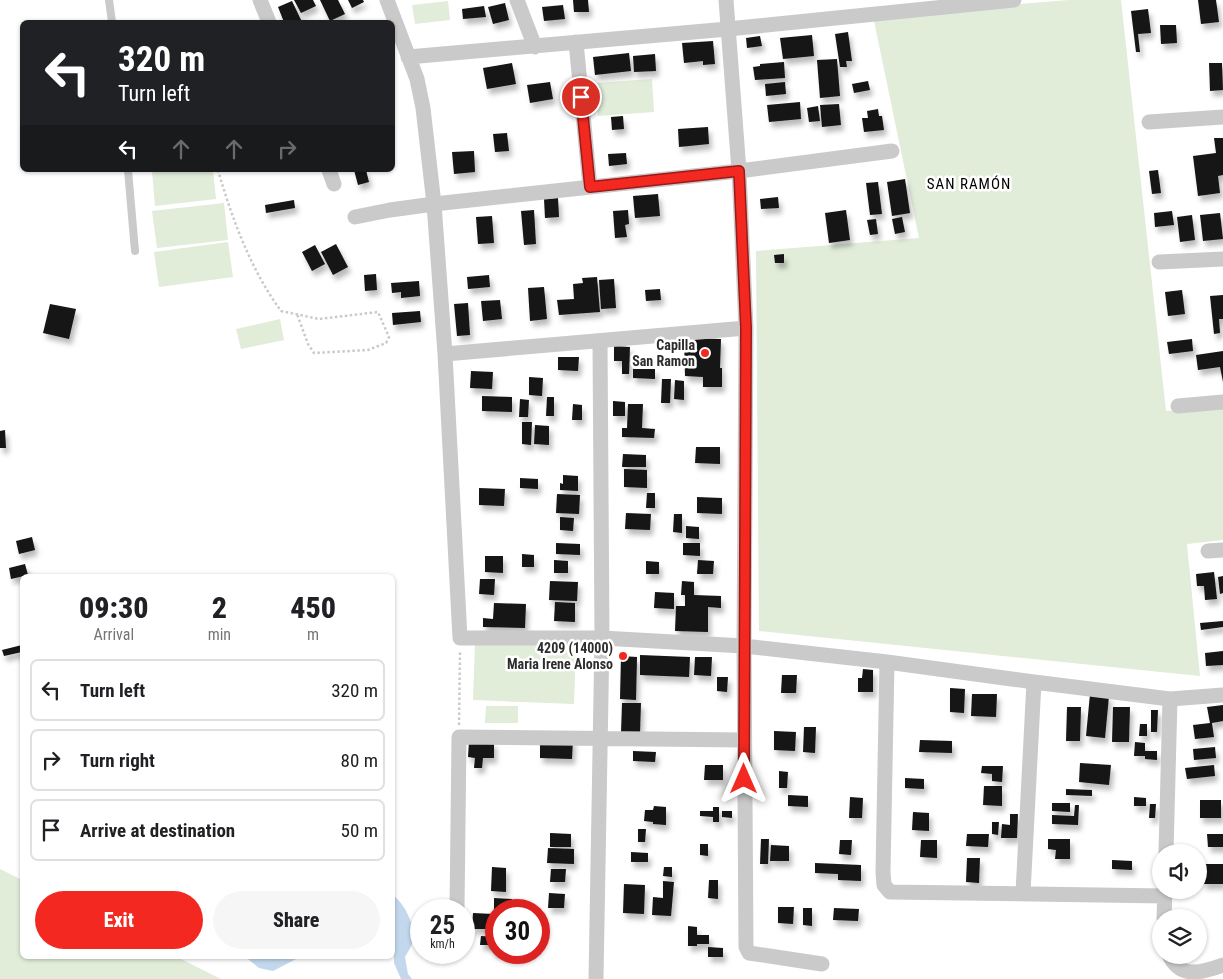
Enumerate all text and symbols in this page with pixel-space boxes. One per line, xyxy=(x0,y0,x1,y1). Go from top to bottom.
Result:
text: 320 m xyxy=(118,39,205,80)
icon: left xyxy=(35,40,100,105)
pin xyxy=(560,76,602,118)
text: Turn left xyxy=(118,81,190,106)
icon: arrive xyxy=(567,83,595,111)
icon: left xyxy=(114,135,142,163)
icon: ahead xyxy=(167,135,195,163)
icon: ahead xyxy=(220,135,248,163)
icon: right xyxy=(273,135,301,163)
district label: SAN RAMÓN xyxy=(927,175,1011,193)
place label: Capilla San Ramon xyxy=(632,337,695,369)
marker: Capilla San Ramon xyxy=(699,347,711,359)
text: 09:30 xyxy=(79,590,149,625)
text: 2 xyxy=(212,590,227,625)
text: 450 xyxy=(290,590,336,625)
text: Arrival xyxy=(93,625,134,644)
text: min xyxy=(208,625,231,644)
text: m xyxy=(307,625,319,644)
place label: 4209 (14000) Maria Irene Alonso xyxy=(507,640,613,672)
marker: 4209 (14000) Maria Irene Alonso xyxy=(617,650,629,662)
icon: left xyxy=(37,676,65,704)
text: Turn left xyxy=(80,679,145,702)
text: 320 m xyxy=(331,679,378,702)
icon: right xyxy=(37,746,65,774)
text: Turn right xyxy=(80,749,155,772)
text: 80 m xyxy=(341,749,378,772)
position arrow xyxy=(717,752,769,804)
icon: arrive xyxy=(37,816,65,844)
text: Arrive at destination xyxy=(80,819,235,842)
text: 50 m xyxy=(341,819,378,842)
map controls xyxy=(1152,844,1207,964)
button: sound xyxy=(1152,844,1207,899)
button: Exit xyxy=(35,891,203,949)
button: Share xyxy=(213,891,380,949)
speed limit sign: 30 xyxy=(485,899,550,964)
button: layers xyxy=(1152,909,1207,964)
text: 25 xyxy=(430,911,455,940)
text: km/h xyxy=(430,937,455,951)

